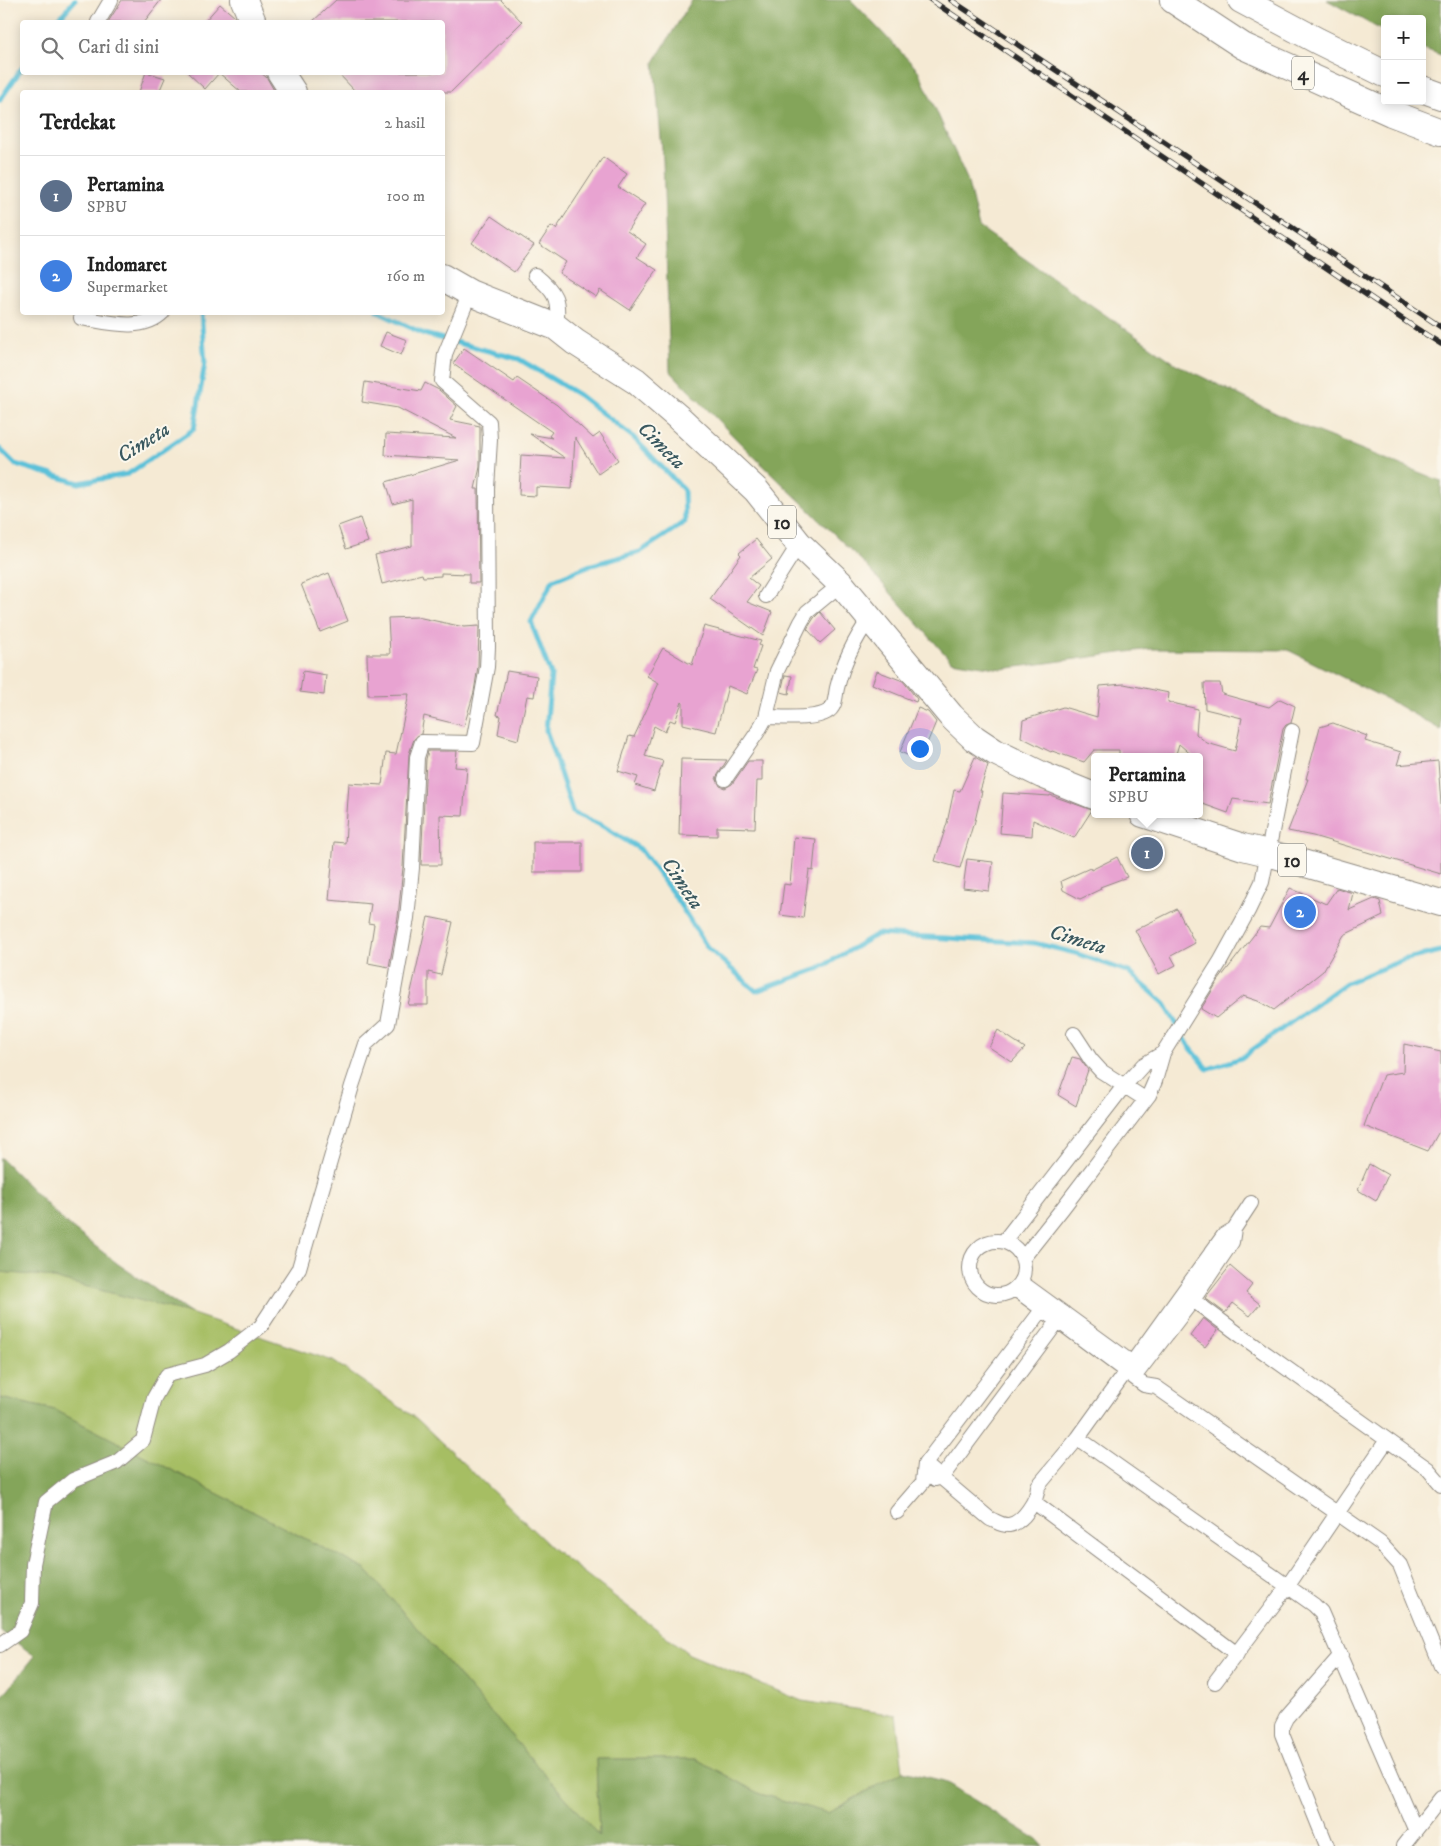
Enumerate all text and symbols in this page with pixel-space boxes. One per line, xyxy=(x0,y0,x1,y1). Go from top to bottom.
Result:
map controls xyxy=(1381,15,1426,105)
button: + xyxy=(1381,15,1426,60)
search box xyxy=(20,20,445,75)
icon: search xyxy=(38,34,66,62)
text: Cari di sini xyxy=(78,36,159,59)
road number: 4 xyxy=(1292,56,1314,90)
button: − xyxy=(1381,60,1426,105)
text: Terdekat xyxy=(40,110,115,136)
text: 2 hasil xyxy=(384,113,425,133)
text: Pertamina xyxy=(87,174,164,197)
text: 1 xyxy=(53,186,59,206)
text: 100 m xyxy=(387,186,425,206)
text: SPBU xyxy=(87,197,127,217)
text: Indomaret xyxy=(87,254,167,277)
text: 2 xyxy=(52,266,60,286)
text: 160 m xyxy=(387,266,425,286)
text: Supermarket xyxy=(87,277,168,297)
water label: Cimeta xyxy=(112,416,175,469)
water label: Cimeta xyxy=(632,416,691,475)
road number: 10 xyxy=(768,506,796,538)
your location xyxy=(907,736,933,762)
popup xyxy=(1091,753,1203,818)
text: Pertamina xyxy=(1108,764,1186,787)
text: SPBU xyxy=(1108,787,1149,807)
pin: 1 xyxy=(1131,834,1163,872)
road number: 10 xyxy=(1278,844,1306,876)
water label: Cimeta xyxy=(655,852,709,915)
pin: 2 xyxy=(1284,893,1316,931)
water label: Cimeta xyxy=(1046,919,1109,961)

